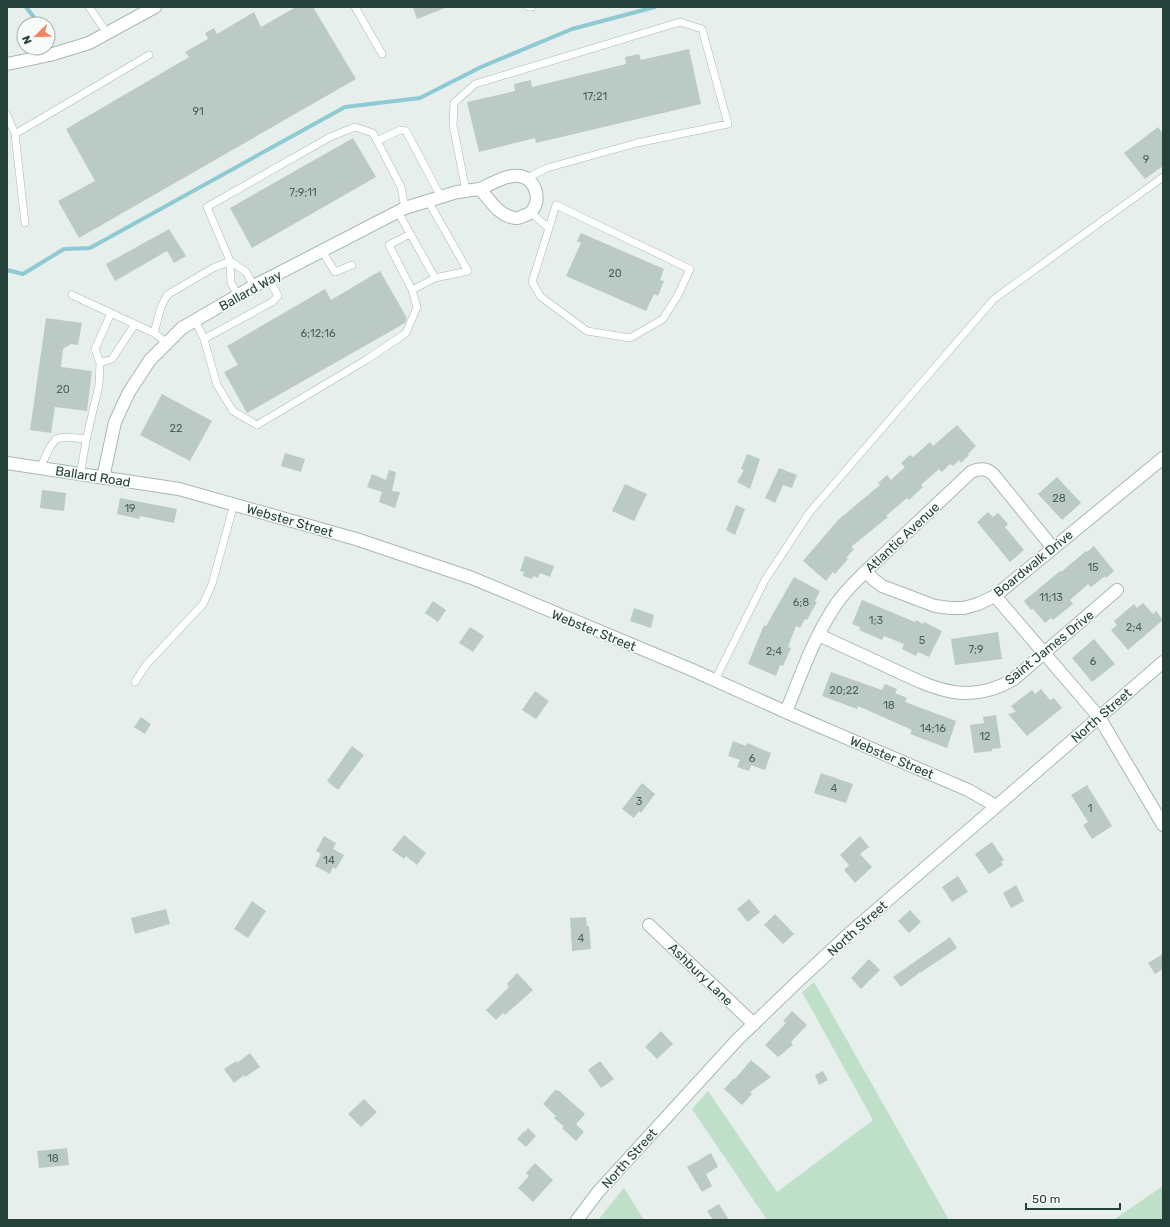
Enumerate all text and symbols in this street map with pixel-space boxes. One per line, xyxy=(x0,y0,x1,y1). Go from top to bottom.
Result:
north arrow xyxy=(16,16,56,56)
text: N xyxy=(20,33,35,46)
house number: 17;21 xyxy=(583,90,607,103)
house number: 91 xyxy=(192,105,204,118)
house number: 9 xyxy=(1143,153,1149,166)
house number: 7;9;11 xyxy=(289,186,317,199)
street label: Ballard Way xyxy=(216,267,284,314)
house number: 20 xyxy=(608,267,622,280)
house number: 6;12;16 xyxy=(300,327,336,340)
house number: 20 xyxy=(56,383,70,396)
house number: 22 xyxy=(170,422,182,435)
street label: Ballard Road xyxy=(54,463,132,490)
house number: 28 xyxy=(1052,492,1066,505)
street label: Atlantic Avenue xyxy=(862,499,942,575)
street label: Webster Street xyxy=(245,501,335,540)
house number: 19 xyxy=(124,502,136,515)
street label: Boardwalk Drive xyxy=(991,527,1076,600)
house number: 15 xyxy=(1087,561,1099,574)
house number: 11;13 xyxy=(1039,591,1063,604)
house number: 6;8 xyxy=(793,596,809,609)
street label: Webster Street xyxy=(549,607,638,654)
street label: Saint James Drive xyxy=(1002,607,1097,688)
house number: 1;3 xyxy=(869,614,884,627)
house number: 2;4 xyxy=(1126,621,1142,634)
house number: 5 xyxy=(919,634,926,647)
house number: 7;9 xyxy=(968,643,984,656)
house number: 2;4 xyxy=(766,645,782,658)
house number: 6 xyxy=(1090,655,1097,668)
house number: 20;22 xyxy=(829,684,859,697)
street label: North Street xyxy=(1068,685,1135,746)
house number: 18 xyxy=(883,699,895,712)
house number: 14;16 xyxy=(920,722,946,735)
house number: 12 xyxy=(979,730,991,743)
street label: Webster Street xyxy=(848,733,936,782)
house number: 6 xyxy=(749,752,756,765)
house number: 4 xyxy=(831,782,838,795)
house number: 3 xyxy=(636,795,643,808)
house number: 1 xyxy=(1088,802,1092,815)
house number: 14 xyxy=(323,854,335,867)
street label: North Street xyxy=(824,898,890,959)
house number: 4 xyxy=(578,932,585,945)
street label: Ashbury Lane xyxy=(665,940,736,1009)
street label: North Street xyxy=(599,1125,660,1191)
house number: 18 xyxy=(47,1152,59,1165)
scale bar xyxy=(1026,1185,1120,1211)
text: 50 m xyxy=(1032,1192,1060,1206)

